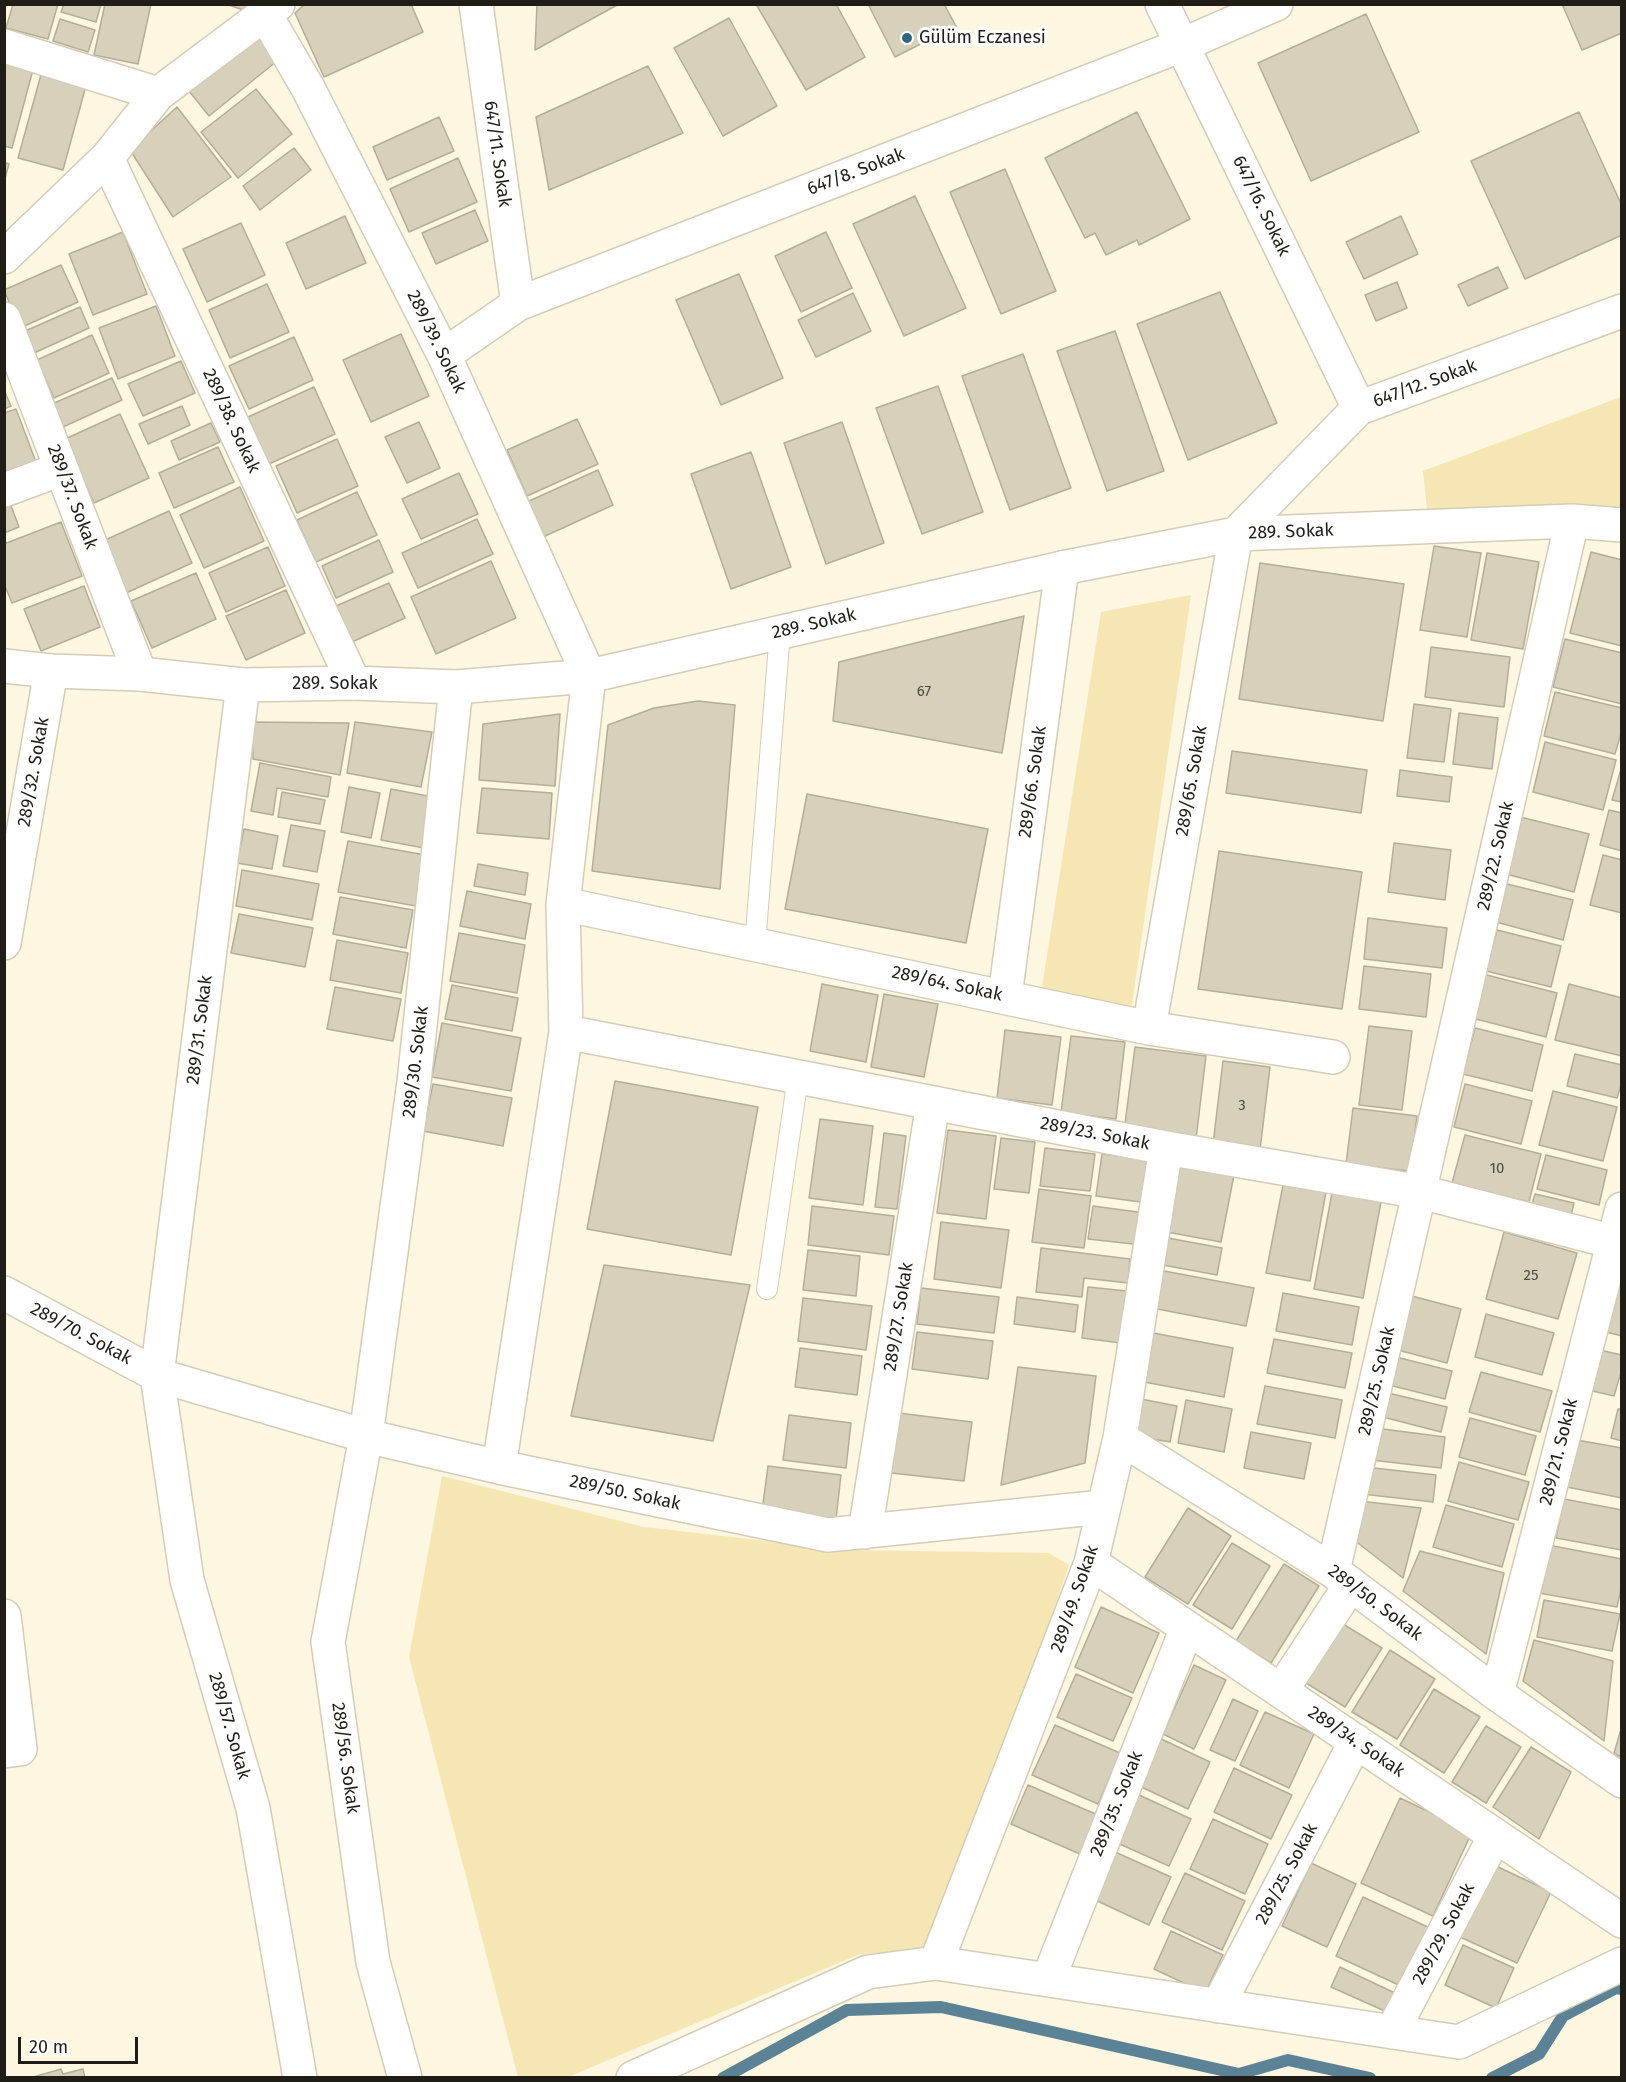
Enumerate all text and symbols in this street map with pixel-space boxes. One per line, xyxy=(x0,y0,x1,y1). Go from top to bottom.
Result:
place label: Gülüm Eczanesi xyxy=(919,27,1046,49)
marker: Gülüm Eczanesi xyxy=(900,31,914,45)
street label: 647/11. Sokak xyxy=(479,100,515,208)
street label: 647/8. Sokak xyxy=(804,144,908,200)
street label: 647/16. Sokak xyxy=(1227,152,1295,260)
street label: 289/39. Sokak xyxy=(402,287,470,397)
street label: 647/12. Sokak xyxy=(1370,355,1480,413)
street label: 289/38. Sokak xyxy=(197,366,265,476)
street label: 289/37. Sokak xyxy=(42,442,102,552)
street label: 289. Sokak xyxy=(1248,520,1334,544)
street label: 289. Sokak xyxy=(770,604,858,644)
street label: 289. Sokak xyxy=(292,673,378,695)
house number: 67 xyxy=(917,683,931,701)
street label: 289/32. Sokak xyxy=(14,715,54,829)
street label: 289/65. Sokak xyxy=(1172,724,1212,838)
street label: 289/66. Sokak xyxy=(1014,725,1052,839)
street label: 289/22. Sokak xyxy=(1473,799,1519,913)
street label: 289/64. Sokak xyxy=(890,962,1004,1006)
street label: 289/31. Sokak xyxy=(183,974,217,1086)
street label: 289/30. Sokak xyxy=(398,1005,434,1119)
house number: 3 xyxy=(1238,1097,1246,1115)
street label: 289/23. Sokak xyxy=(1038,1113,1152,1155)
house number: 10 xyxy=(1490,1160,1504,1178)
street label: 289/27. Sokak xyxy=(880,1261,918,1373)
house number: 25 xyxy=(1524,1267,1538,1285)
street label: 289/70. Sokak xyxy=(27,1298,135,1370)
street label: 289/25. Sokak xyxy=(1354,1324,1400,1438)
street label: 289/21. Sokak xyxy=(1535,1396,1583,1508)
street label: 289/50. Sokak xyxy=(568,1471,682,1515)
street label: 289/49. Sokak xyxy=(1047,1543,1103,1655)
street label: 289/50. Sokak xyxy=(1324,1560,1426,1646)
street label: 289/57. Sokak xyxy=(203,1670,255,1782)
street label: 289/56. Sokak xyxy=(326,1701,364,1815)
street label: 289/34. Sokak xyxy=(1304,1702,1408,1782)
street label: 289/35. Sokak xyxy=(1086,1748,1148,1860)
street label: 289/25. Sokak xyxy=(1251,1820,1323,1928)
street label: 289/29. Sokak xyxy=(1408,1880,1480,1988)
scale bar xyxy=(21,2025,141,2063)
text: 20 m xyxy=(29,2036,68,2058)

